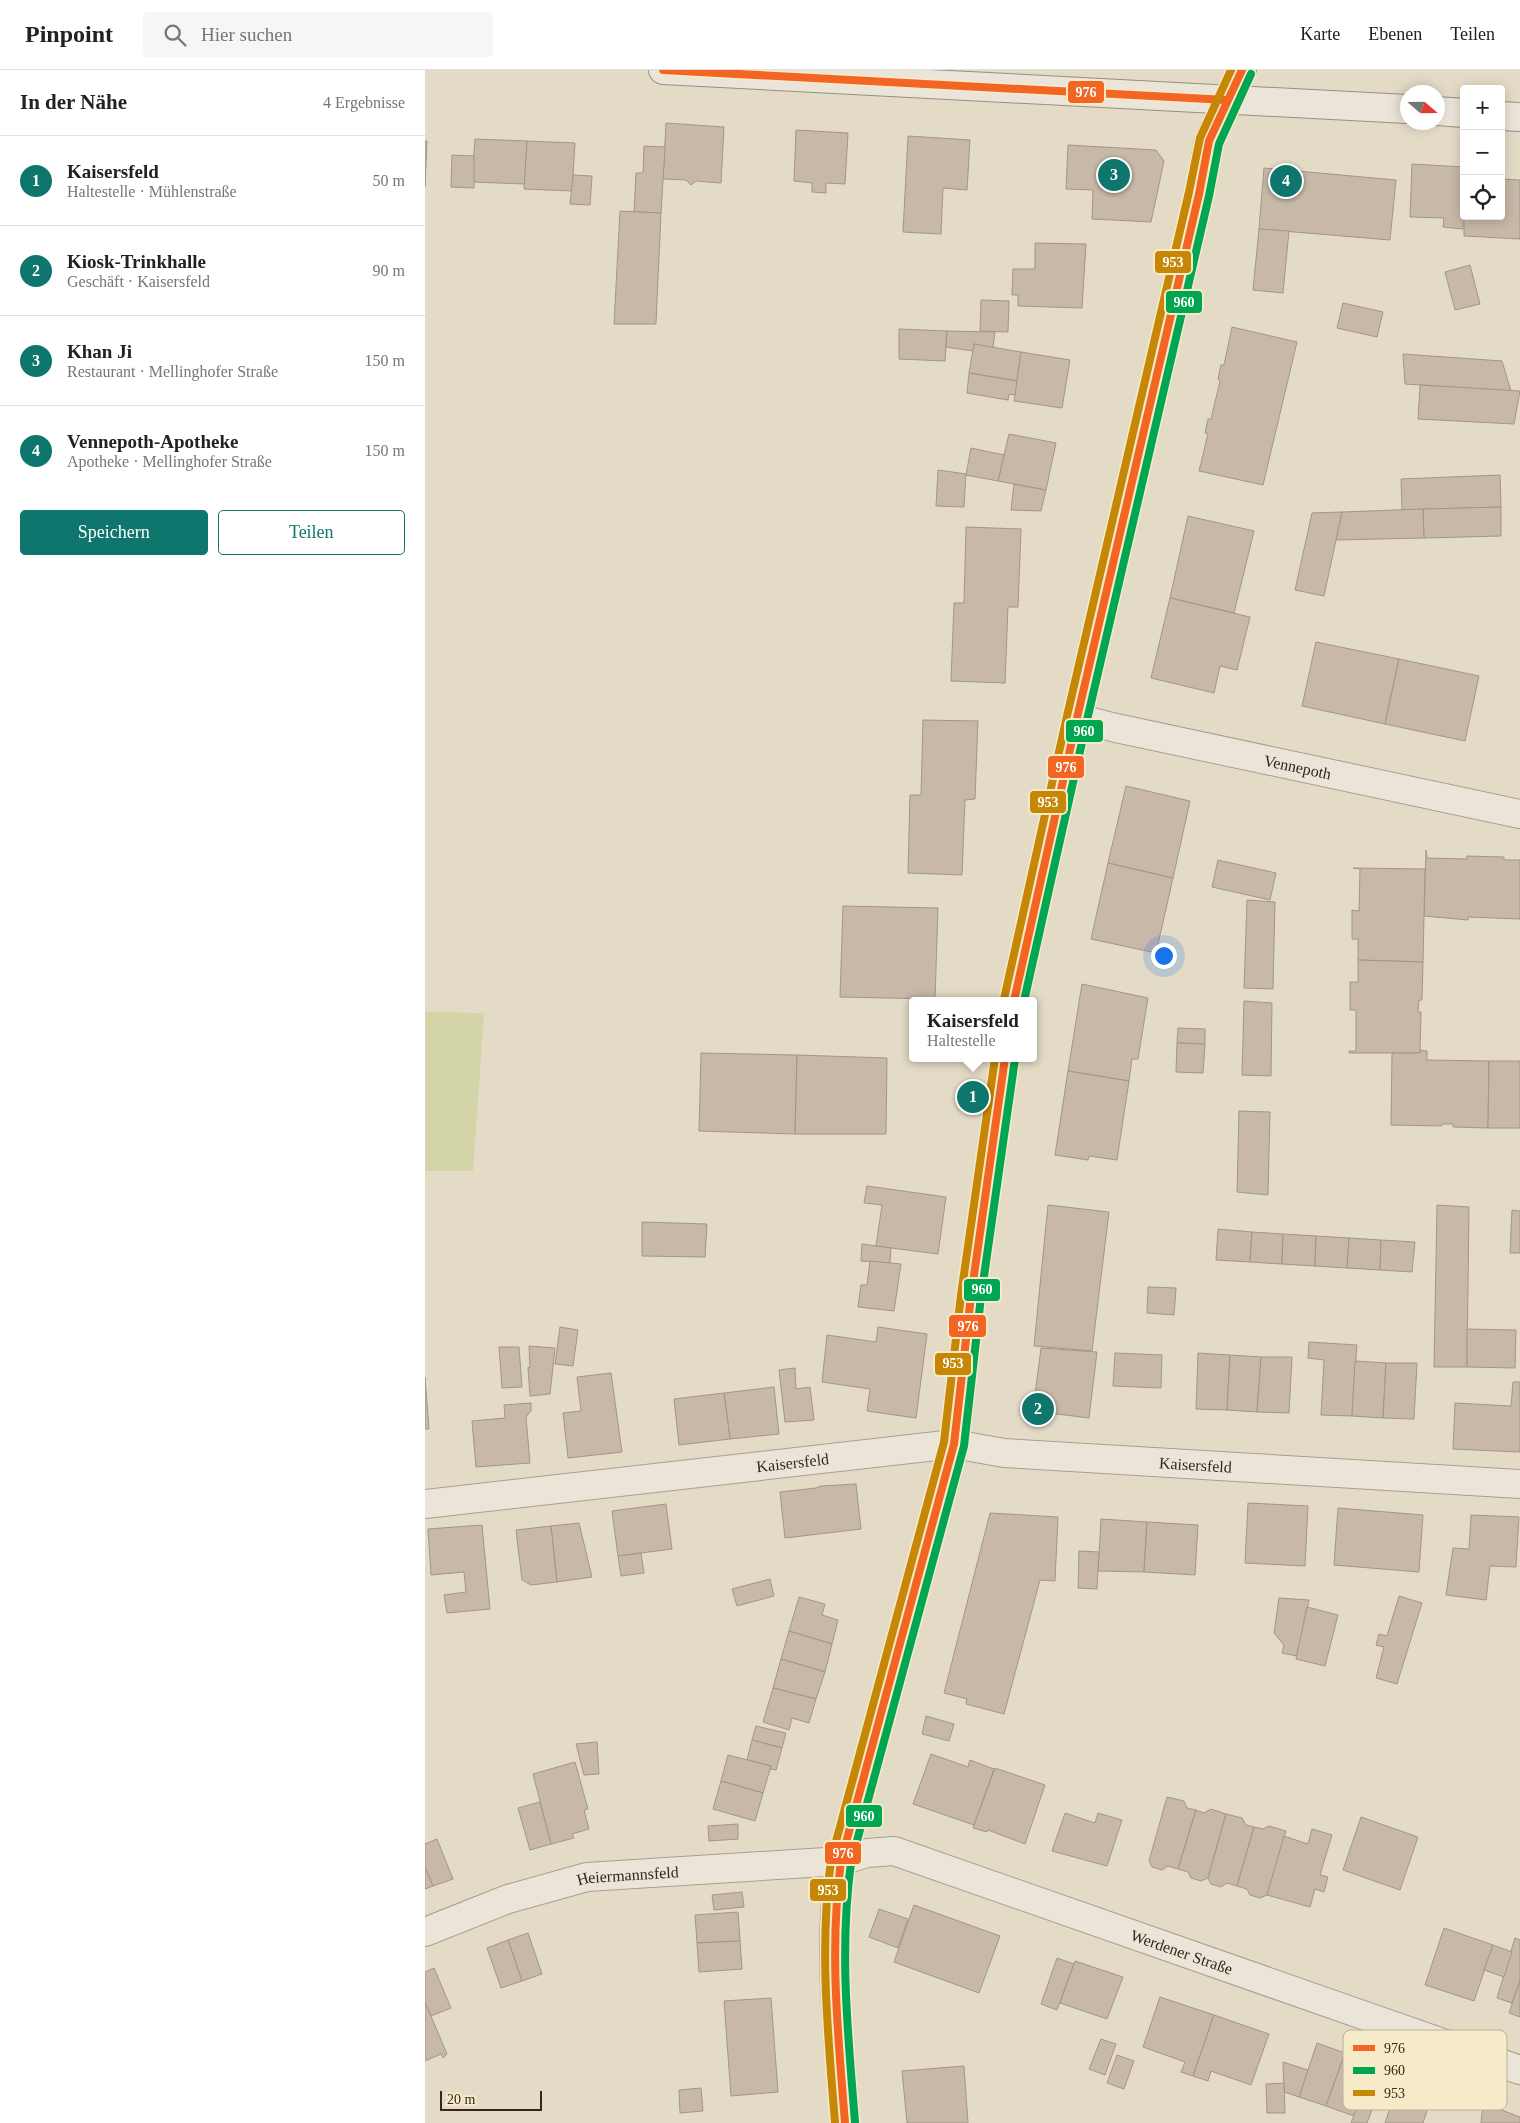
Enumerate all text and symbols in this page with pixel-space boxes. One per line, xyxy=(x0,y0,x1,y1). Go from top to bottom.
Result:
search box xyxy=(143,12,493,57)
text: Pinpoint xyxy=(25,21,113,47)
icon: search xyxy=(161,21,189,49)
text: Hier suchen xyxy=(201,24,292,45)
text: Karte xyxy=(1300,24,1340,44)
text: Ebenen xyxy=(1368,24,1422,44)
text: Teilen xyxy=(1450,24,1495,44)
line badge: 976 xyxy=(1067,80,1105,104)
text: 976 xyxy=(1076,85,1097,100)
north arrow xyxy=(1400,85,1445,130)
map controls xyxy=(1460,85,1505,220)
button: + xyxy=(1460,85,1505,130)
text: In der Nähe xyxy=(20,90,127,114)
text: 4 Ergebnisse xyxy=(323,94,405,111)
button: − xyxy=(1460,130,1505,175)
pin: 3 xyxy=(1098,156,1130,194)
text: Kaisersfeld xyxy=(67,161,159,182)
pin: 4 xyxy=(1270,162,1302,200)
text: 1 xyxy=(32,172,40,189)
text: 50 m xyxy=(373,172,405,189)
button: locate xyxy=(1460,175,1505,220)
text: Haltestelle · Mühlenstraße xyxy=(67,183,237,200)
line badge: 953 xyxy=(1154,250,1192,274)
text: Kiosk-Trinkhalle xyxy=(67,251,206,272)
text: 953 xyxy=(1163,255,1184,270)
text: 2 xyxy=(32,262,40,279)
text: 90 m xyxy=(373,262,405,279)
text: Geschäft · Kaisersfeld xyxy=(67,273,210,290)
line badge: 960 xyxy=(1165,290,1203,314)
text: 960 xyxy=(1174,295,1195,310)
text: Khan Ji xyxy=(67,341,132,362)
text: 3 xyxy=(32,352,40,369)
text: 150 m xyxy=(365,352,405,369)
text: Restaurant · Mellinghofer Straße xyxy=(67,363,278,380)
text: Vennepoth-Apotheke xyxy=(67,431,238,452)
text: 4 xyxy=(32,442,40,459)
text: 150 m xyxy=(365,442,405,459)
text: Apotheke · Mellinghofer Straße xyxy=(67,453,272,470)
button: Speichern xyxy=(20,510,208,555)
button: Teilen xyxy=(218,510,405,555)
line badge: 960 xyxy=(1065,719,1104,743)
text: 960 xyxy=(1074,724,1095,739)
street label: Vennepoth xyxy=(1262,751,1333,782)
line badge: 976 xyxy=(1047,755,1085,779)
text: 976 xyxy=(1056,760,1077,775)
line badge: 953 xyxy=(1029,790,1067,814)
text: 953 xyxy=(1038,795,1059,810)
your location xyxy=(1151,943,1177,969)
popup xyxy=(909,997,1037,1062)
text: Kaisersfeld xyxy=(927,1010,1019,1031)
text: Haltestelle xyxy=(927,1032,996,1049)
pin: 1 xyxy=(957,1078,989,1116)
line badge: 960 xyxy=(963,1278,1001,1302)
text: 960 xyxy=(972,1282,993,1297)
line badge: 976 xyxy=(948,1314,987,1338)
text: 976 xyxy=(958,1319,979,1334)
line badge: 953 xyxy=(934,1352,972,1376)
text: 953 xyxy=(943,1356,964,1371)
pin: 2 xyxy=(1022,1390,1054,1428)
street label: Kaisersfeld xyxy=(755,1450,830,1475)
street label: Kaisersfeld xyxy=(1159,1454,1232,1475)
line badge: 960 xyxy=(845,1804,883,1828)
text: 960 xyxy=(854,1809,875,1824)
line badge: 976 xyxy=(824,1841,862,1865)
text: 976 xyxy=(833,1846,854,1861)
street label: Heiermannsfeld xyxy=(575,1863,679,1888)
line badge: 953 xyxy=(809,1878,847,1902)
text: 953 xyxy=(818,1883,839,1898)
street label: Werdener Straße xyxy=(1129,1926,1235,1977)
legend xyxy=(1343,2030,1507,2110)
text: 976 xyxy=(1384,2041,1405,2056)
text: 960 xyxy=(1384,2063,1405,2078)
text: 953 xyxy=(1384,2086,1405,2101)
scale bar xyxy=(440,2088,543,2111)
text: 20 m xyxy=(447,2092,475,2107)

